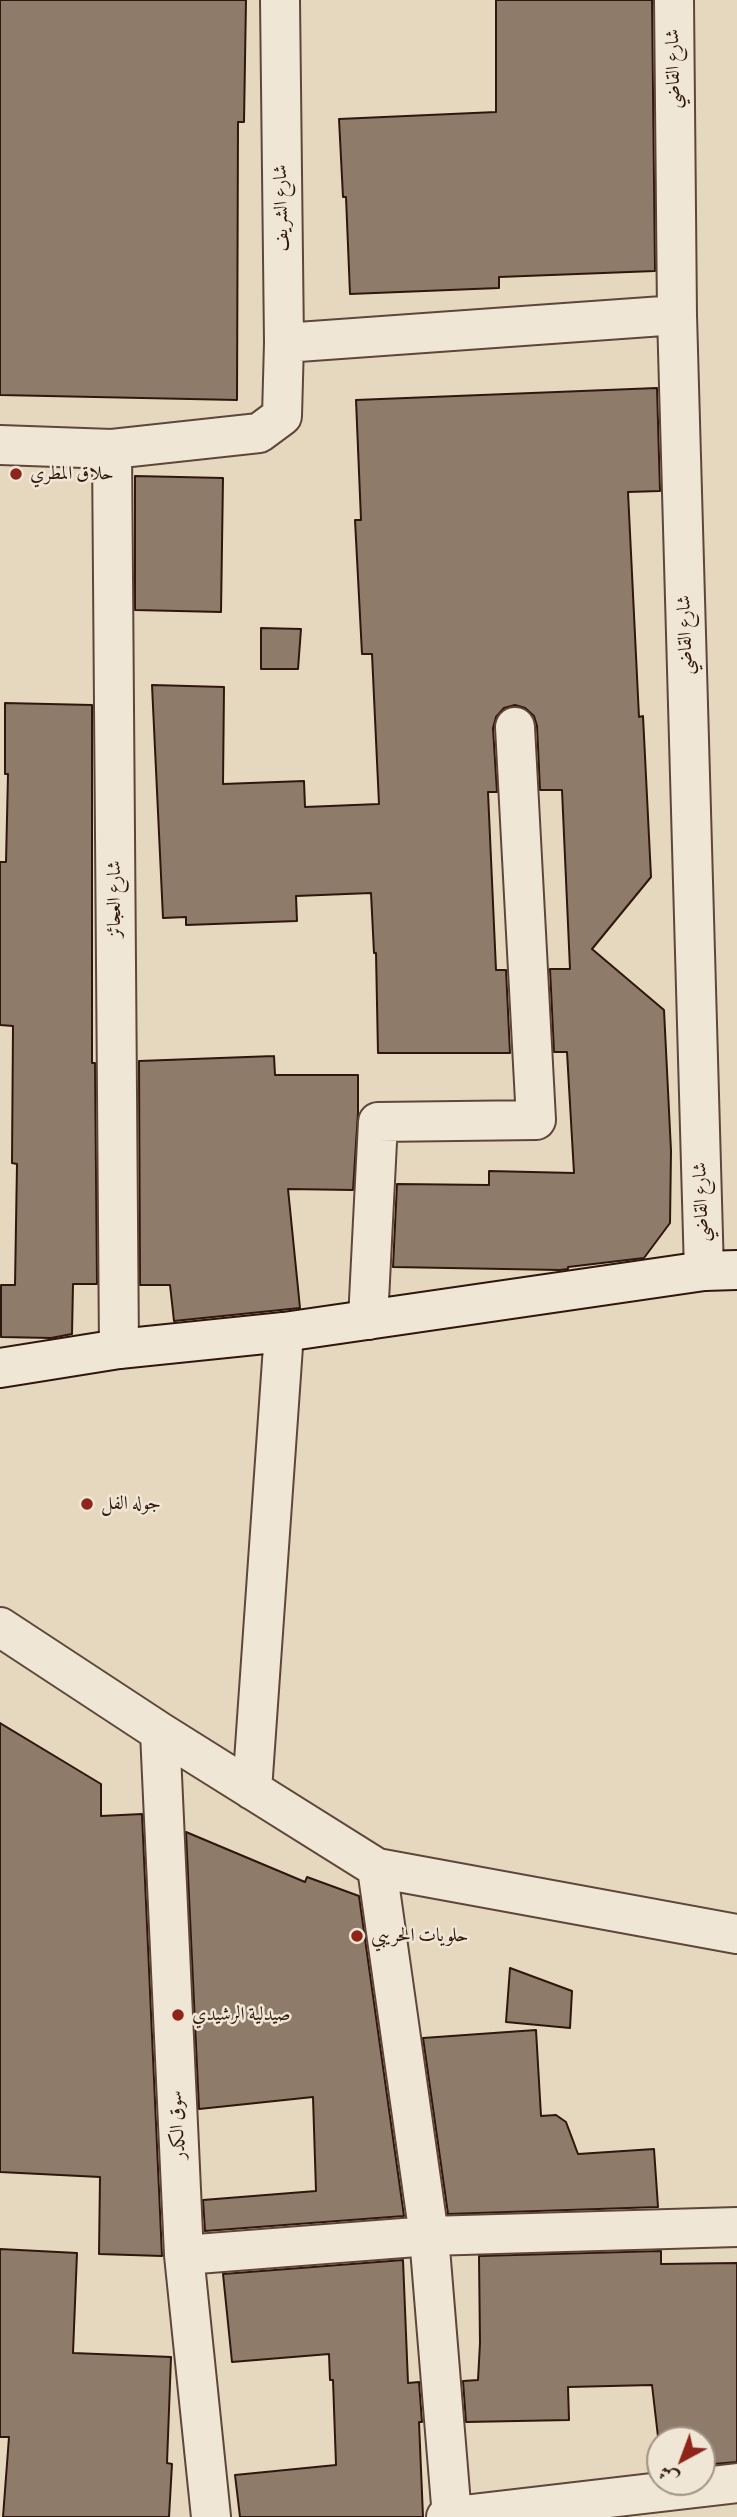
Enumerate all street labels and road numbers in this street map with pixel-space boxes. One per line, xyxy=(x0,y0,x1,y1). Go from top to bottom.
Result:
street label: شارع القاضي xyxy=(662,29,686,109)
street label: شارع الشريف xyxy=(270,164,294,252)
street label: شارع القاضي xyxy=(673,595,699,675)
street label: شارع العجائز xyxy=(104,861,126,937)
street label: شارع القاضي xyxy=(689,1162,715,1242)
street label: سوق الكدر xyxy=(165,2090,191,2160)

